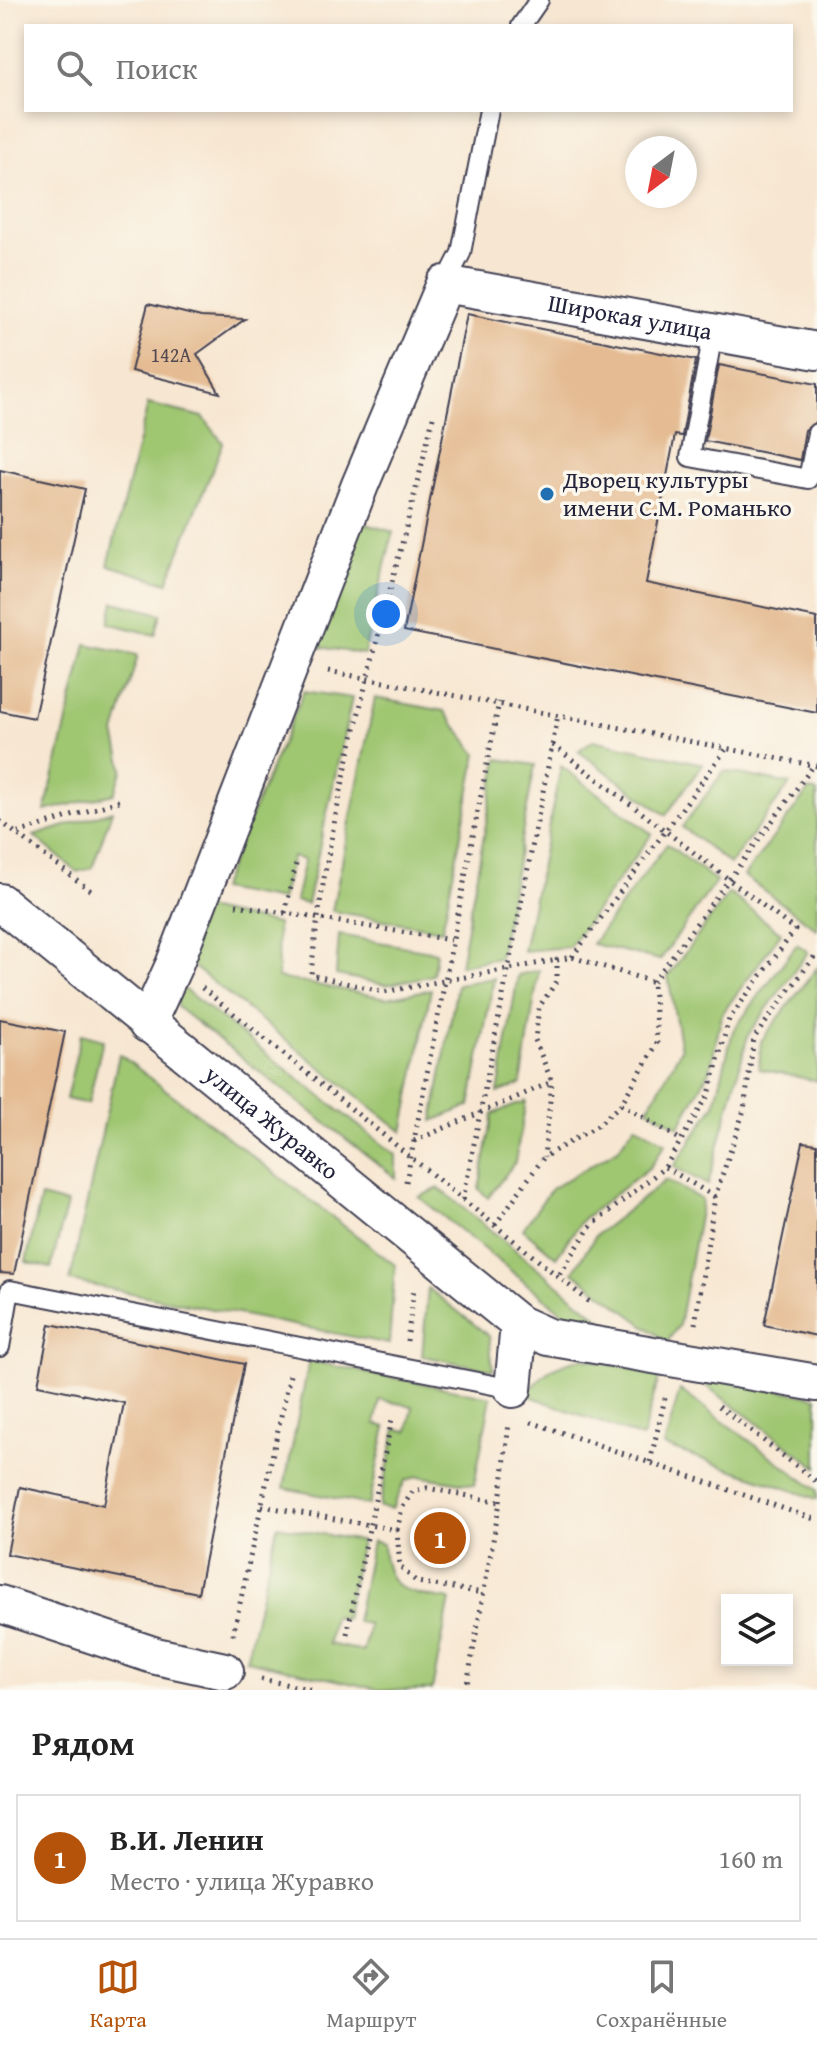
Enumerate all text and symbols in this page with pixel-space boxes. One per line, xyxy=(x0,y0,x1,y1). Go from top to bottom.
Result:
search box xyxy=(24,24,793,112)
icon: search xyxy=(52,46,96,90)
text: Поиск xyxy=(116,46,198,90)
north arrow xyxy=(625,136,697,208)
street label: Широкая улица xyxy=(546,285,715,349)
house number: 142А xyxy=(150,340,192,369)
place label: Дворец культуры имени С.М. Романько xyxy=(562,462,792,525)
marker: Дворец культуры имени С.М. Романько xyxy=(538,485,556,503)
your location xyxy=(366,594,406,634)
street label: улица Журавко xyxy=(196,1056,347,1188)
pin: 1 xyxy=(414,1508,466,1568)
map controls xyxy=(721,1594,793,1666)
button: layers xyxy=(721,1594,793,1666)
text: Рядом xyxy=(32,1718,135,1767)
text: В.И. Ленин xyxy=(110,1817,264,1861)
text: 1 xyxy=(53,1839,67,1878)
text: 160 m xyxy=(718,1839,783,1878)
text: Место · улица Журавко xyxy=(110,1861,374,1900)
tab: Карта xyxy=(90,1955,147,2035)
tab: Маршрут xyxy=(326,1955,416,2035)
tab: Сохранённые xyxy=(596,1955,727,2035)

